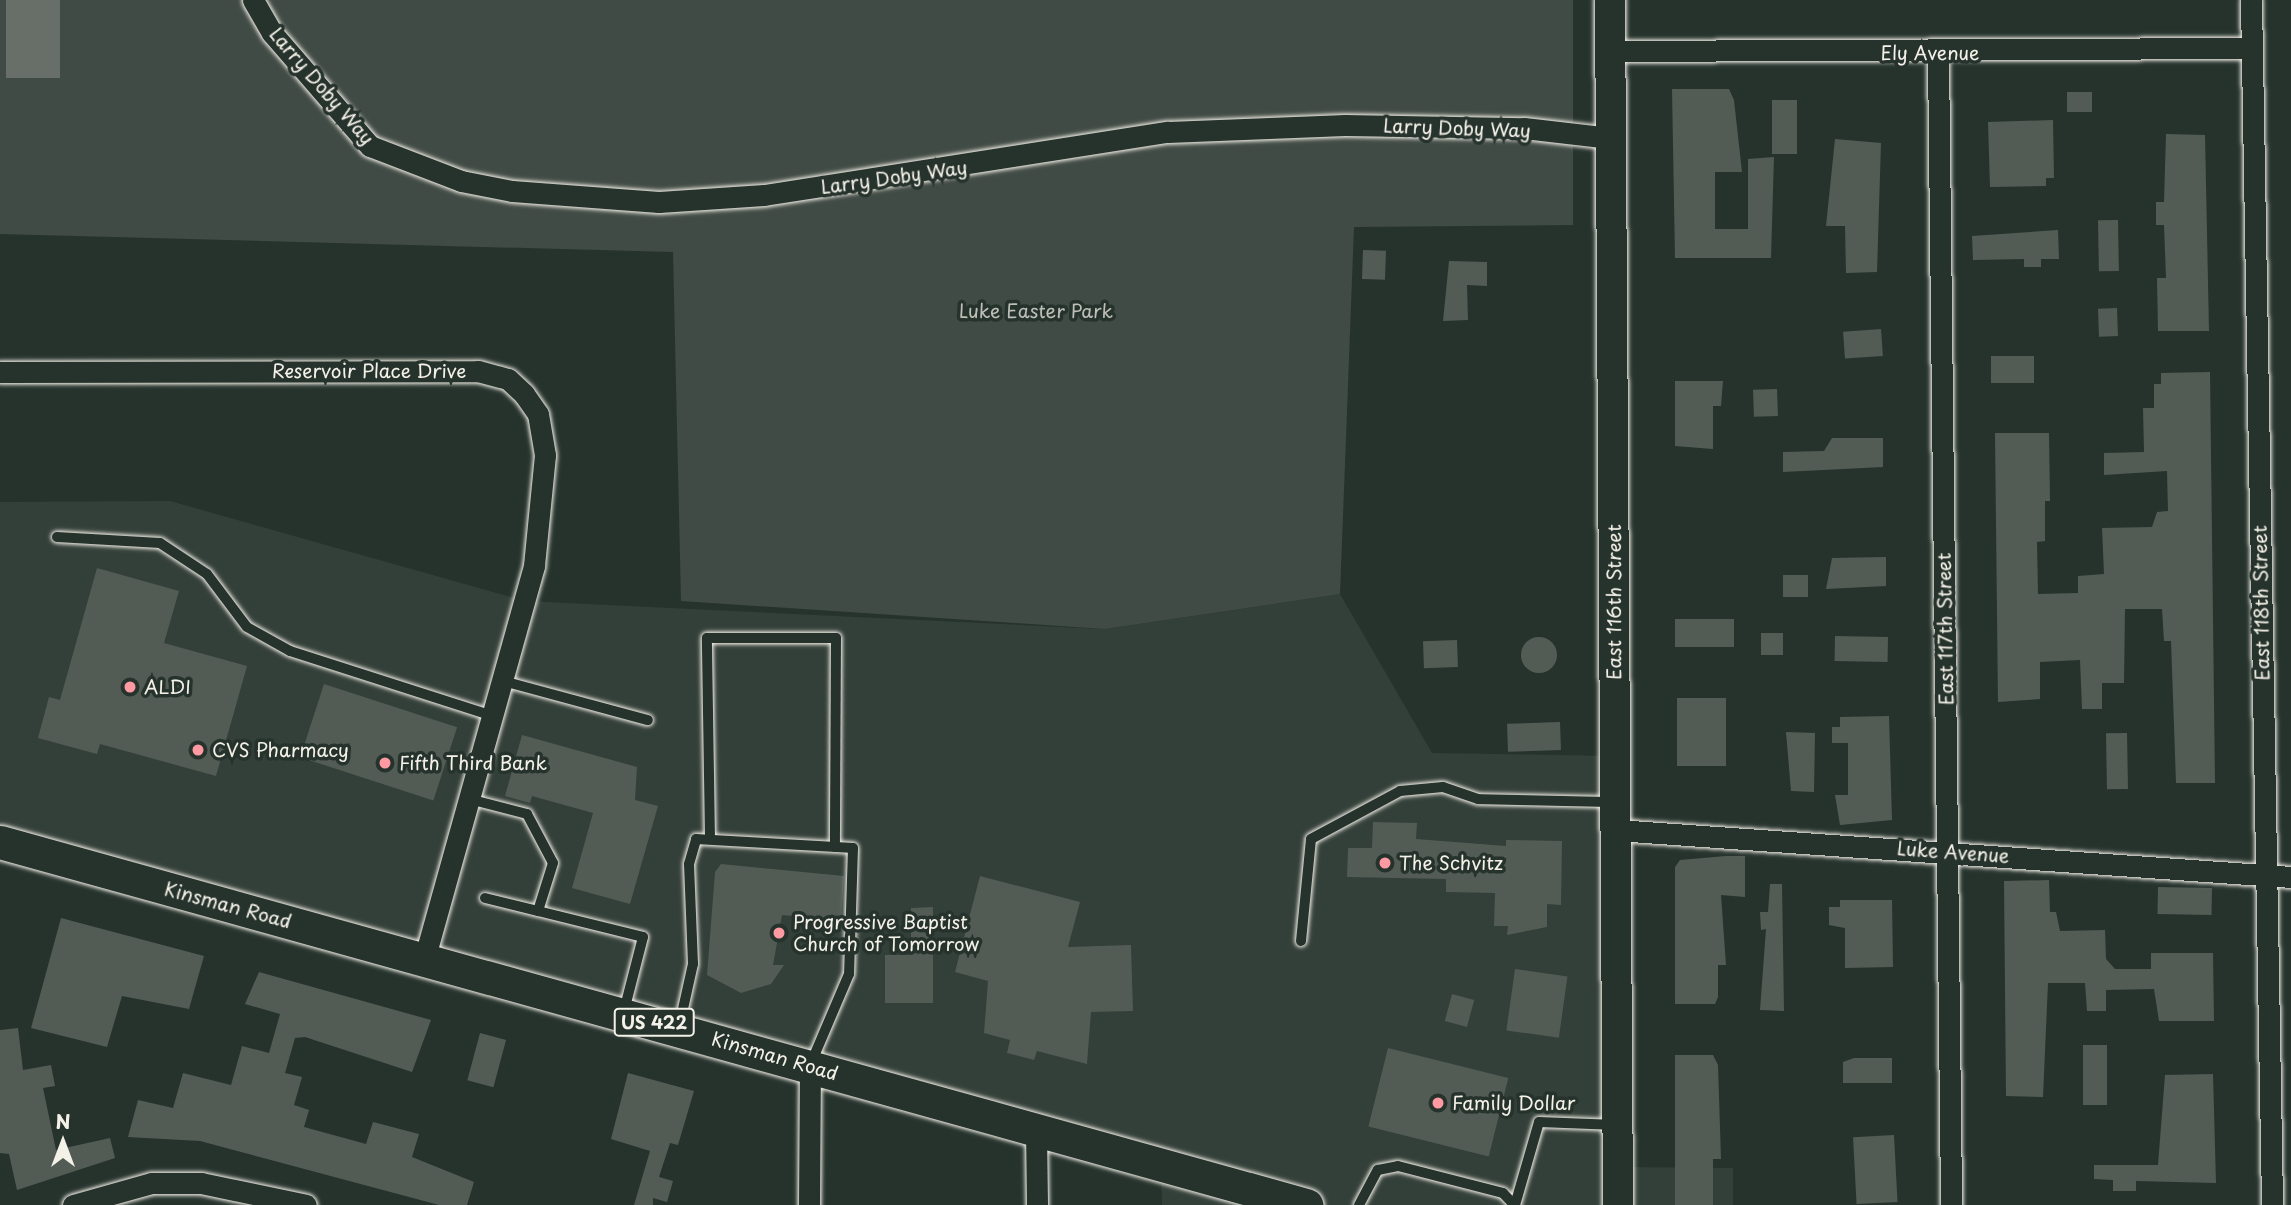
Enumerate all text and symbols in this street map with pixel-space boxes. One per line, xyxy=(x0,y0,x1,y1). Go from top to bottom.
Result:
street label: Larry Doby Way xyxy=(265,22,379,150)
street label: Ely Avenue xyxy=(1880,42,1980,64)
street label: Larry Doby Way xyxy=(1382,114,1532,142)
street label: Larry Doby Way xyxy=(819,155,969,199)
park label: Luke Easter Park xyxy=(958,300,1114,322)
street label: Reservoir Place Drive xyxy=(272,360,466,382)
street label: East 116th Street xyxy=(1603,524,1625,680)
street label: East 118th Street xyxy=(2248,525,2274,681)
street label: East 117th Street xyxy=(1932,552,1958,706)
place label: ALDI xyxy=(144,676,191,698)
marker: ALDI xyxy=(122,679,138,695)
place label: CVS Pharmacy xyxy=(212,739,352,761)
marker: CVS Pharmacy xyxy=(190,742,206,758)
place label: Fifth Third Bank xyxy=(399,752,550,774)
marker: Fifth Third Bank xyxy=(377,755,393,771)
street label: Luke Avenue xyxy=(1896,837,2010,867)
place label: The Schvitz xyxy=(1399,852,1503,874)
marker: The Schvitz xyxy=(1377,855,1393,871)
street label: Kinsman Road xyxy=(162,877,294,933)
place label: Progressive Baptist Church of Tomorrow xyxy=(793,911,980,955)
marker: Progressive Baptist Church of Tomorrow xyxy=(771,925,787,941)
road number: US 422 xyxy=(612,1007,696,1036)
street label: Kinsman Road xyxy=(709,1027,841,1085)
place label: Family Dollar xyxy=(1452,1092,1576,1114)
marker: Family Dollar xyxy=(1430,1095,1446,1111)
north arrow xyxy=(28,1107,98,1177)
text: N xyxy=(55,1107,71,1135)

